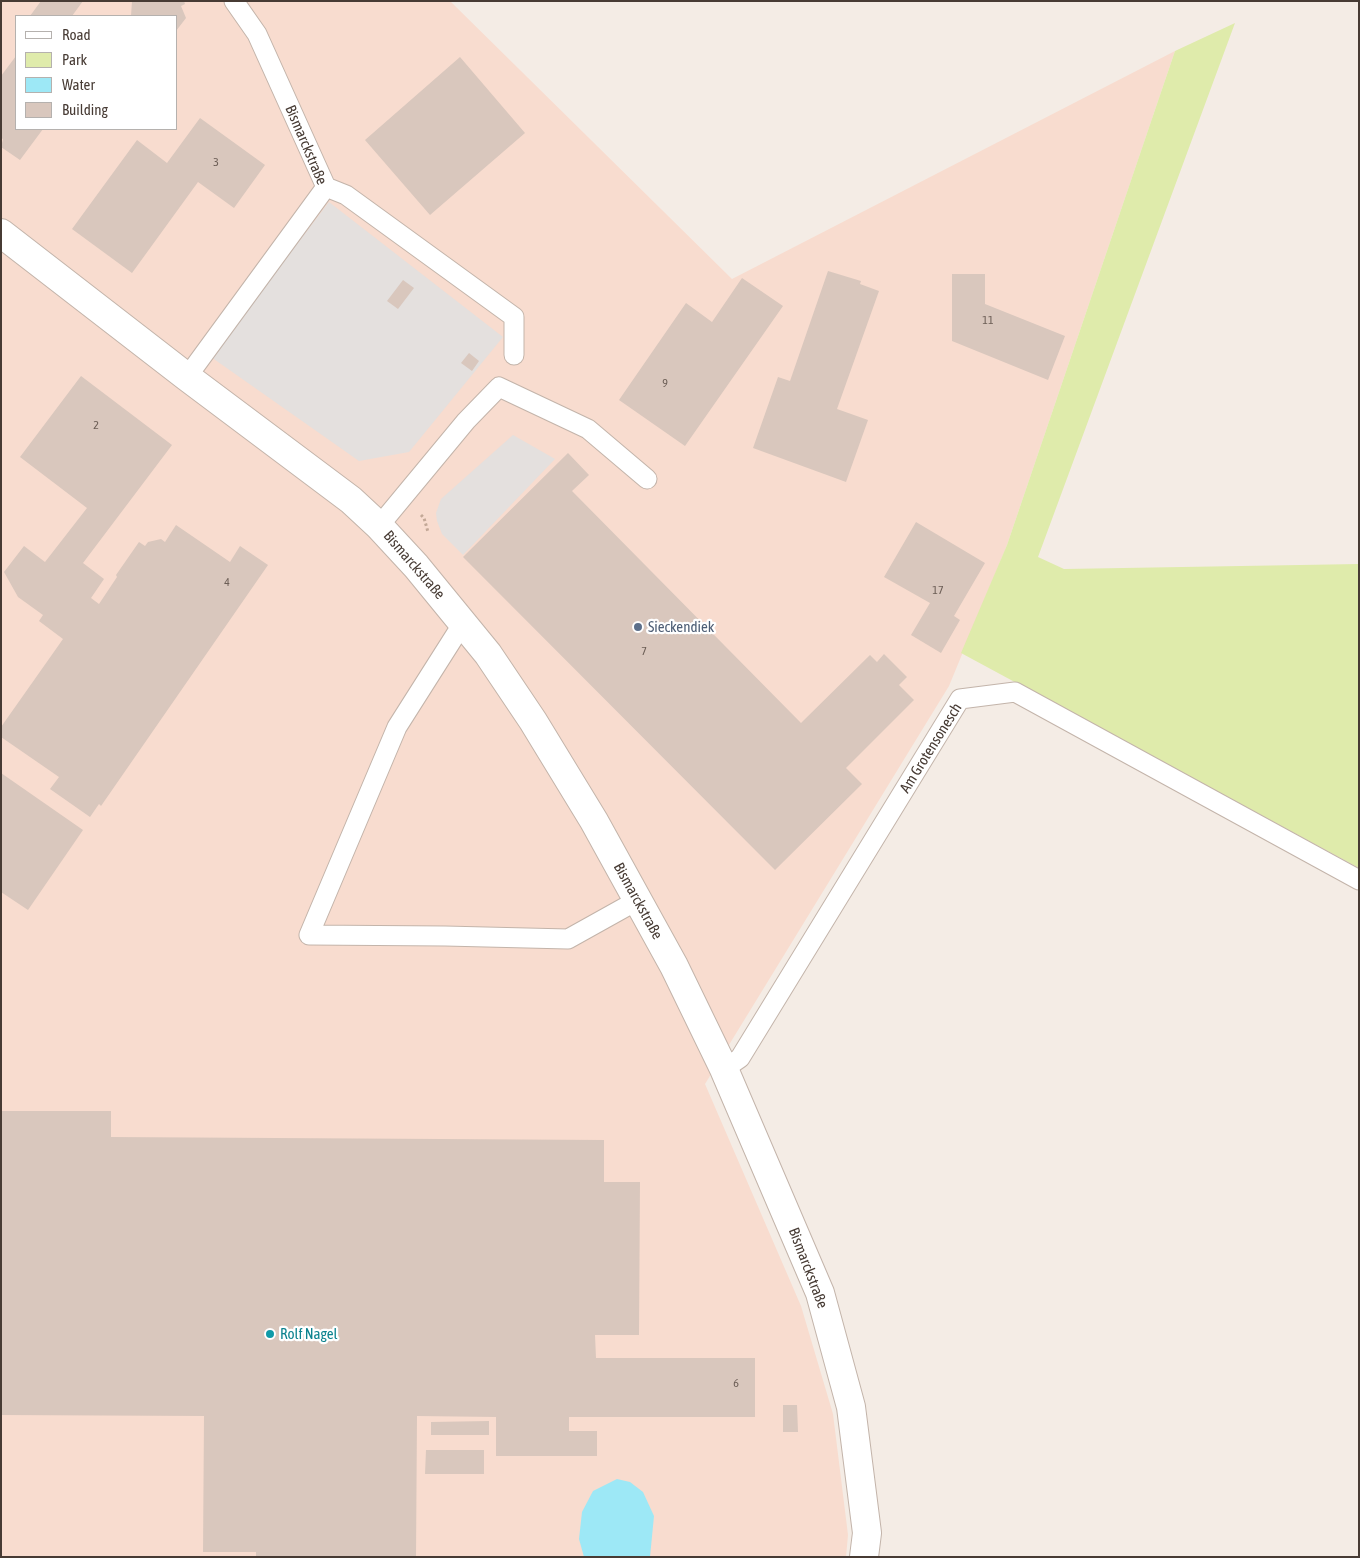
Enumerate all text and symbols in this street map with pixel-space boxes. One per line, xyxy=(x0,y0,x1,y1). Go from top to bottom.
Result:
legend xyxy=(15,15,178,130)
text: Road xyxy=(62,26,91,43)
text: Park xyxy=(62,51,87,68)
text: Water xyxy=(62,76,95,93)
text: Building xyxy=(62,101,108,118)
street label: Bismarckstraße xyxy=(281,102,331,188)
house number: 3 xyxy=(213,155,219,169)
house number: 11 xyxy=(982,313,994,327)
house number: 9 xyxy=(662,376,668,390)
house number: 2 xyxy=(93,418,99,432)
street label: Bismarckstraße xyxy=(379,527,449,603)
house number: 4 xyxy=(224,575,230,589)
house number: 17 xyxy=(932,583,944,597)
place label: Sieckendiek xyxy=(648,618,714,636)
marker: Sieckendiek xyxy=(632,621,644,633)
house number: 7 xyxy=(641,644,647,658)
street label: Am Grotensonesch xyxy=(896,700,966,796)
street label: Bismarckstraße xyxy=(610,860,666,942)
street label: Bismarckstraße xyxy=(784,1225,832,1311)
place label: Rolf Nagel xyxy=(280,1325,337,1343)
marker: Rolf Nagel xyxy=(264,1328,276,1340)
house number: 6 xyxy=(733,1376,739,1390)

